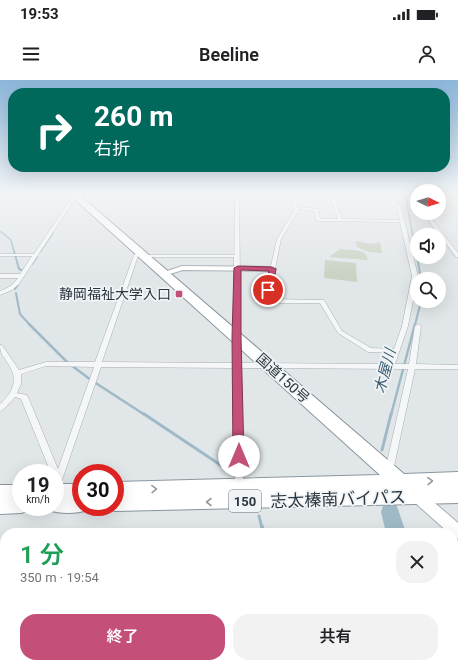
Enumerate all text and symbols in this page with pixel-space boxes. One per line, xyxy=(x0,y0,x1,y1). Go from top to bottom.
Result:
text: 19:53 xyxy=(20,5,59,23)
icon: menu xyxy=(20,43,42,65)
icon: person xyxy=(416,43,438,65)
text: Beeline xyxy=(199,44,259,65)
text: 260 m xyxy=(94,100,173,133)
icon: right xyxy=(28,104,80,156)
text: 右折 xyxy=(94,138,130,159)
north arrow xyxy=(410,184,446,220)
map controls xyxy=(410,184,446,308)
button: sound xyxy=(410,228,446,264)
button: search xyxy=(410,272,446,308)
pin xyxy=(251,273,285,307)
icon: arrive xyxy=(257,279,279,301)
place label: 静岡福祉大学入口 xyxy=(59,286,171,302)
marker: 静岡福祉大学入口 xyxy=(174,289,184,299)
water label: 木屋川 xyxy=(370,345,400,395)
street label: 国道150号 xyxy=(253,350,313,406)
position arrow xyxy=(218,435,260,477)
speed limit sign: 30 xyxy=(72,464,124,516)
text: 19 xyxy=(27,473,49,497)
one-way arrow xyxy=(427,477,433,486)
one-way arrow xyxy=(151,485,157,493)
street label: 志太榛南バイパス xyxy=(270,487,406,511)
road number: 150 xyxy=(229,490,261,512)
text: km/h xyxy=(26,494,50,505)
one-way arrow xyxy=(206,498,212,506)
text: 1 分 xyxy=(20,541,64,569)
button: close xyxy=(396,541,438,583)
text: 350 m · 19:54 xyxy=(20,570,99,585)
button: 終了 xyxy=(20,614,225,660)
button: 共有 xyxy=(233,614,438,660)

